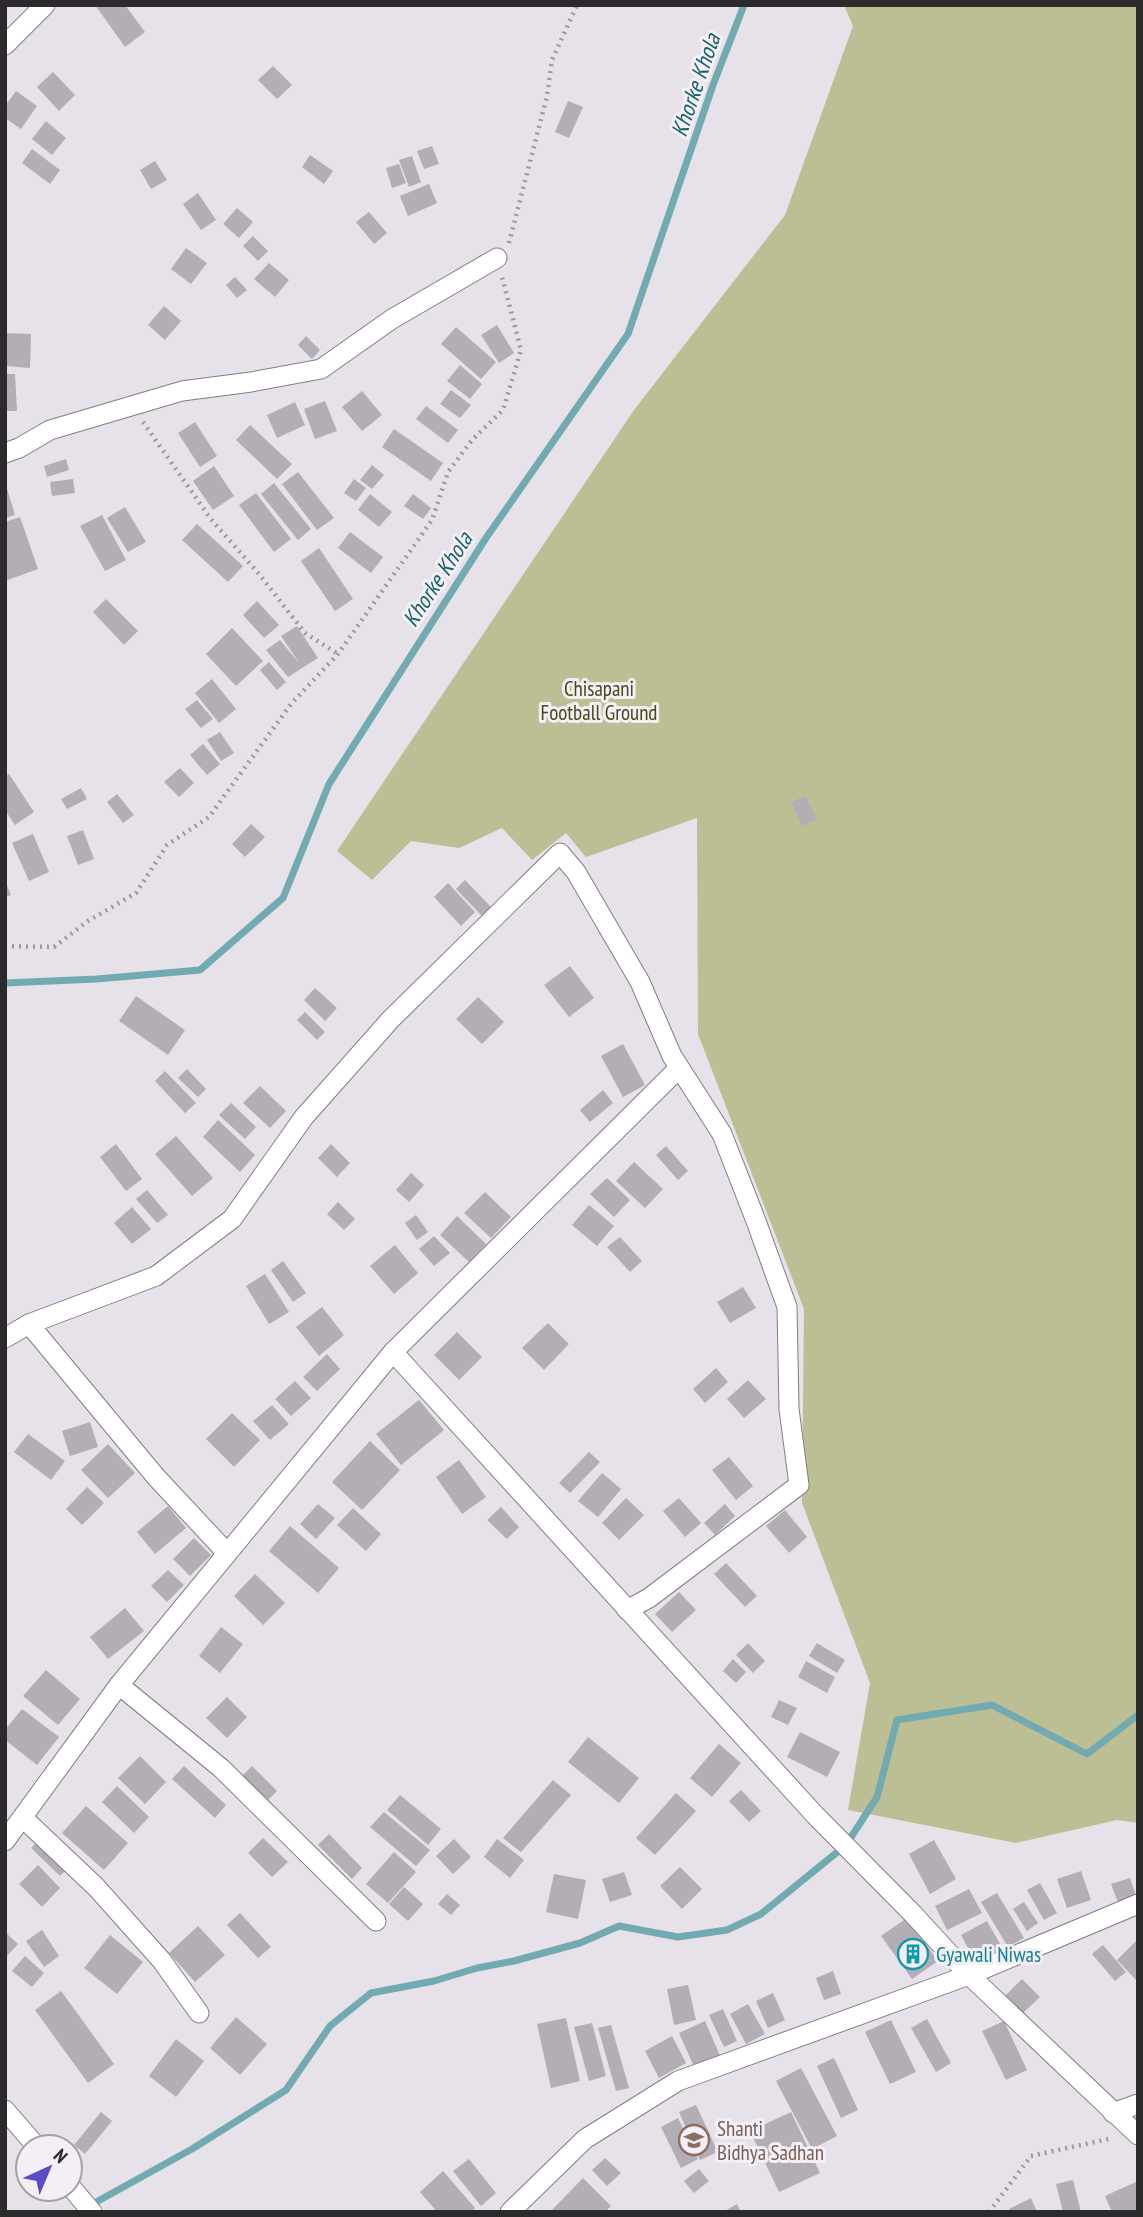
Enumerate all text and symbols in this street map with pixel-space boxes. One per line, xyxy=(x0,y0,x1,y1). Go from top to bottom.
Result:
water label: Khorke Khola xyxy=(664,28,727,140)
water label: Khorke Khola xyxy=(396,525,479,632)
park label: Chisapani Football Ground xyxy=(541,675,657,726)
building icon: Gyawali Niwas xyxy=(896,1937,930,1971)
place label: Gyawali Niwas xyxy=(936,1941,1041,1968)
place label: Shanti Bidhya Sadhan xyxy=(717,2115,824,2166)
school or university icon: Shanti Bidhya Sadhan xyxy=(677,2123,711,2157)
north arrow xyxy=(14,2133,84,2203)
text: N xyxy=(49,2144,73,2168)

